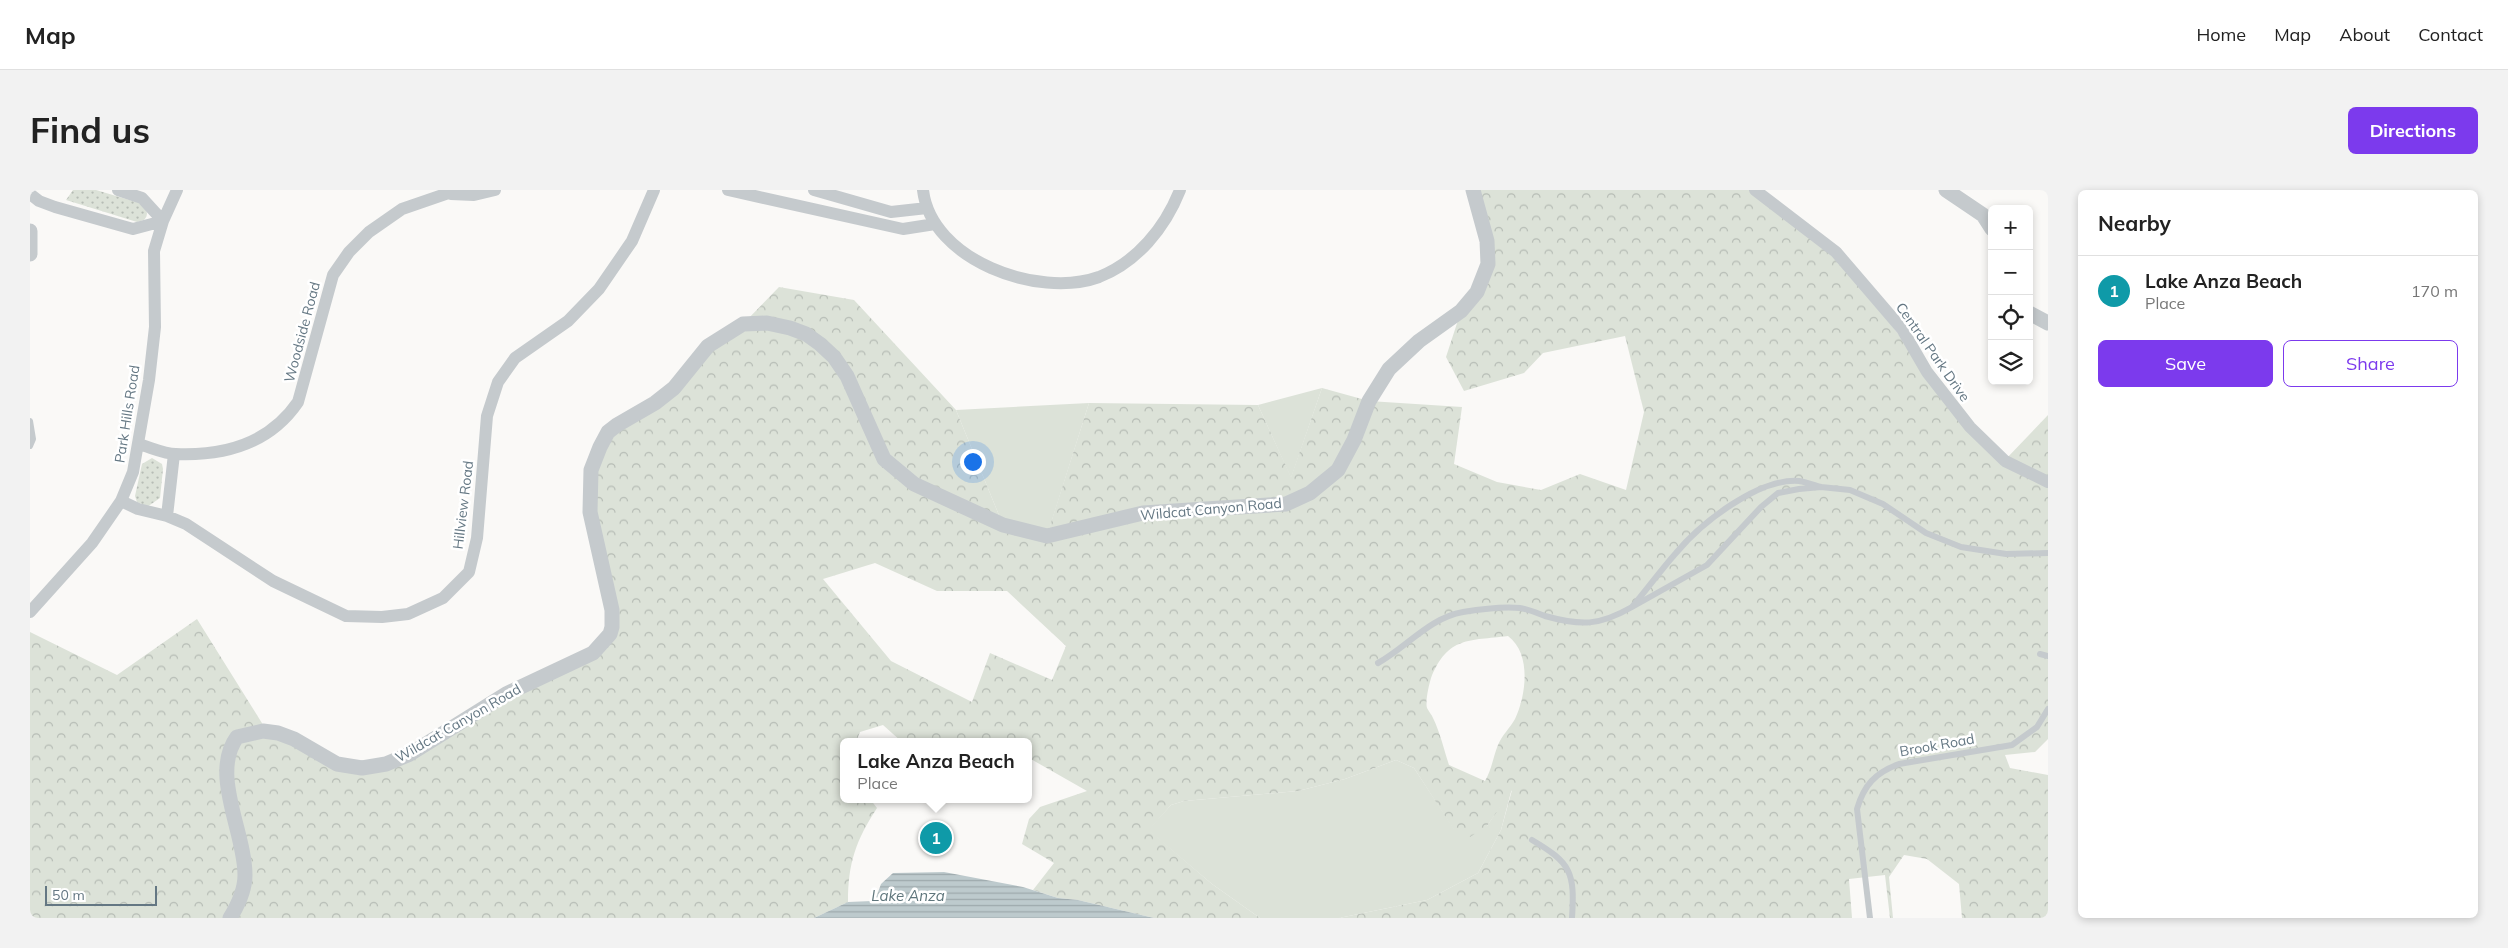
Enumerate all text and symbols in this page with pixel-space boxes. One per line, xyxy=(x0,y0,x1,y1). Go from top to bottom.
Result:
text: Map xyxy=(25,20,76,50)
text: Home xyxy=(2196,23,2246,46)
text: Map xyxy=(2274,23,2311,46)
text: About xyxy=(2339,23,2390,46)
text: Contact xyxy=(2418,23,2483,46)
button: Directions xyxy=(2348,107,2478,154)
text: Find us xyxy=(30,108,150,152)
map controls xyxy=(1988,205,2033,385)
button: + xyxy=(1988,205,2033,250)
text: Nearby xyxy=(2098,210,2171,236)
button: − xyxy=(1988,250,2033,295)
text: Lake Anza Beach xyxy=(2145,269,2302,293)
street label: Woodside Road xyxy=(280,280,324,384)
text: 1 xyxy=(2109,281,2119,301)
text: 170 m xyxy=(2411,281,2458,301)
text: Place xyxy=(2145,293,2185,313)
button: locate xyxy=(1988,295,2033,340)
street label: Central Park Drive xyxy=(1892,299,1974,405)
button: layers xyxy=(1988,340,2033,385)
button: Save xyxy=(2098,340,2273,387)
button: Share xyxy=(2283,340,2458,387)
street label: Park Hills Road xyxy=(110,364,144,464)
your location xyxy=(960,449,986,475)
street label: Hillview Road xyxy=(449,460,477,550)
street label: Wildcat Canyon Road xyxy=(1140,494,1282,524)
street label: Wildcat Canyon Road xyxy=(392,680,524,766)
street label: Brook Road xyxy=(1898,730,1976,760)
popup xyxy=(840,738,1032,803)
text: Lake Anza Beach xyxy=(857,749,1015,773)
text: Place xyxy=(857,773,898,793)
pin: 1 xyxy=(920,819,952,857)
scale bar xyxy=(45,883,158,906)
text: 50 m xyxy=(52,886,85,904)
water label: Lake Anza xyxy=(871,886,945,905)

